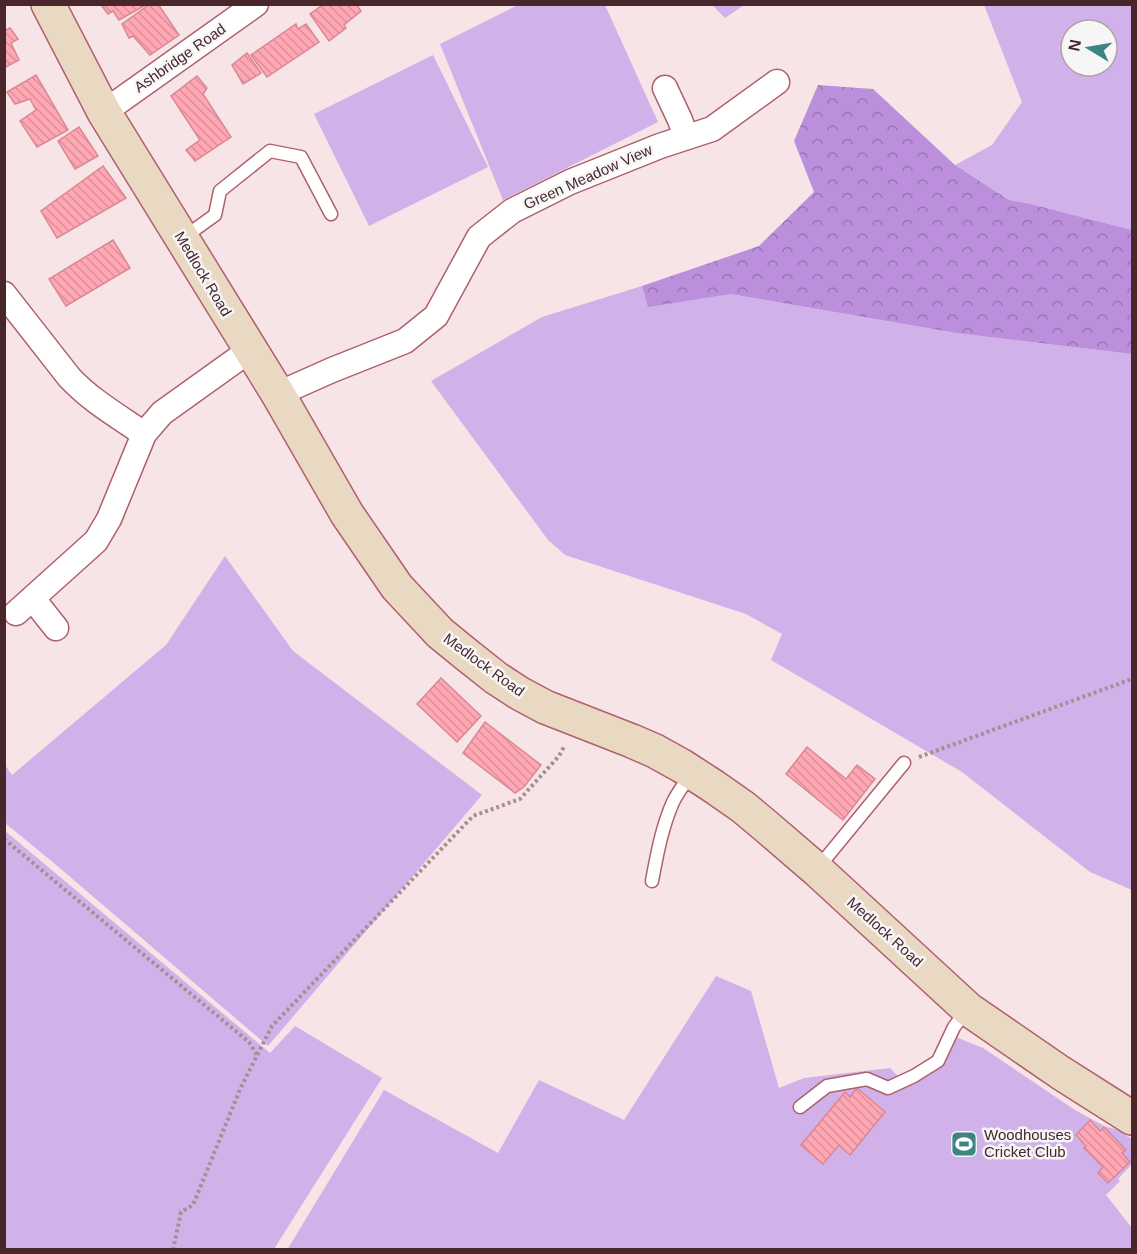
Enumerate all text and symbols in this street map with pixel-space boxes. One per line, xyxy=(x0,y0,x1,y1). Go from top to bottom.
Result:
north arrow xyxy=(1059,18,1119,78)
street label: Ashbridge Road xyxy=(131,20,229,95)
text: N xyxy=(1065,38,1084,53)
street label: Green Meadow View xyxy=(521,140,655,213)
street label: Medlock Road xyxy=(171,228,235,319)
street label: Medlock Road xyxy=(441,630,528,700)
street label: Medlock Road xyxy=(844,893,927,970)
place label: Woodhouses Cricket Club xyxy=(984,1126,1071,1160)
sports icon: Woodhouses Cricket Club xyxy=(949,1129,979,1159)

